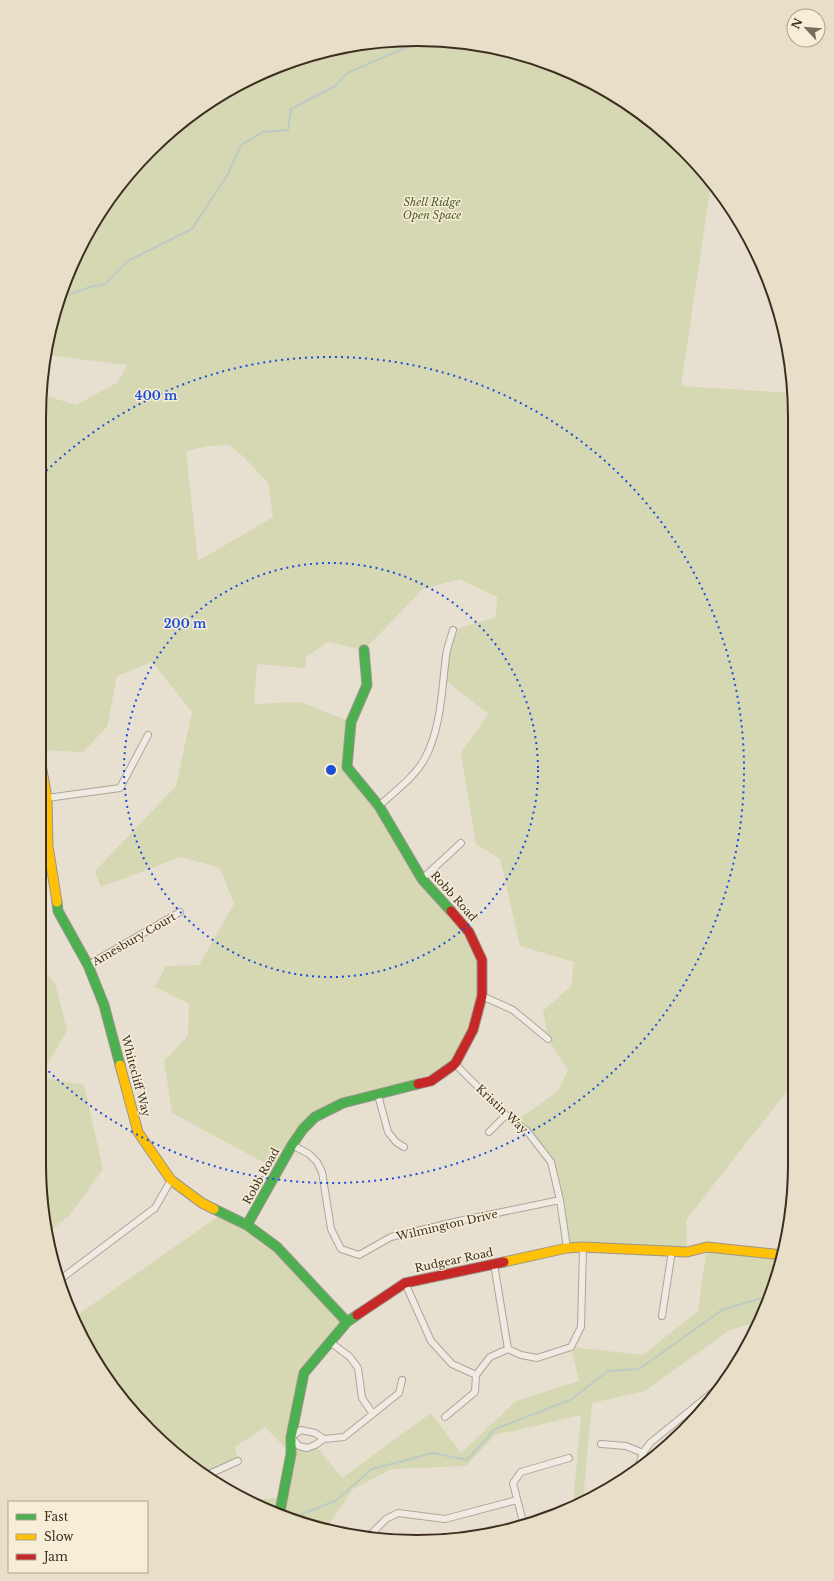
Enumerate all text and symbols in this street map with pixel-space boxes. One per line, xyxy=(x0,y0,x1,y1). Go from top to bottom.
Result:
north arrow xyxy=(786,8,826,48)
text: N xyxy=(788,15,806,31)
park label: Shell Ridge Open Space xyxy=(403,195,461,222)
text: 400 m xyxy=(135,388,178,403)
text: 200 m xyxy=(164,616,207,631)
centre of rings xyxy=(324,763,338,777)
street label: Robb Road xyxy=(428,868,481,924)
street label: Amesbury Court xyxy=(89,909,179,969)
street label: Whitecliff Way xyxy=(118,1033,154,1118)
street label: Kristin Way xyxy=(473,1081,531,1137)
street label: Robb Road xyxy=(240,1145,283,1207)
street label: Wilmington Drive xyxy=(394,1207,499,1244)
street label: Rudgear Road xyxy=(414,1245,495,1275)
legend xyxy=(8,1501,148,1573)
text: Fast xyxy=(44,1509,69,1524)
text: Slow xyxy=(44,1529,74,1544)
text: Jam xyxy=(42,1549,68,1564)

